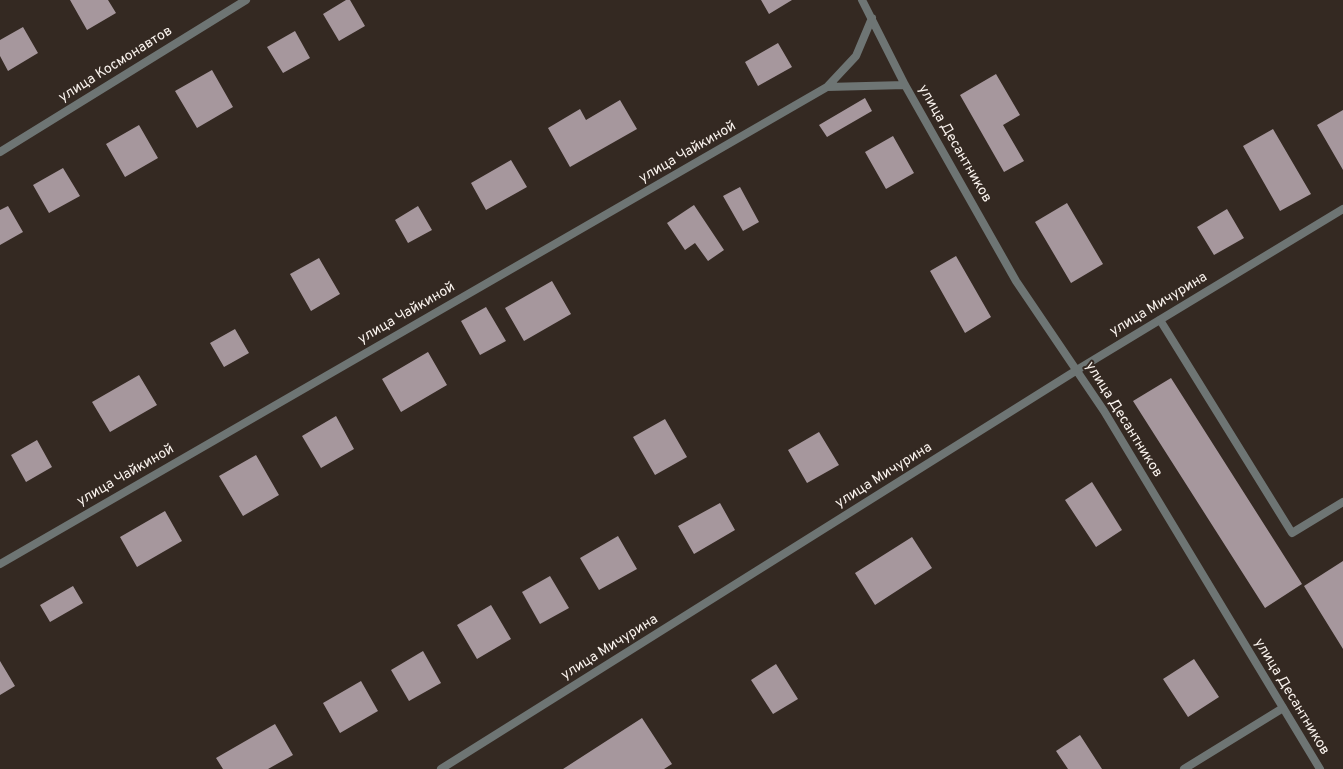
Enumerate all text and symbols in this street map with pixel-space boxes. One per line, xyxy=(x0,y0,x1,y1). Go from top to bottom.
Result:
street label: улица Космонавтов xyxy=(56,23,176,107)
street label: улица Десантников xyxy=(913,82,995,206)
street label: улица Чайкиной xyxy=(636,118,740,188)
street label: улица Мичурина xyxy=(1107,269,1211,341)
street label: улица Чайкиной xyxy=(355,279,459,349)
street label: улица Десантников xyxy=(1081,359,1165,481)
street label: улица Мичурина xyxy=(833,440,935,512)
street label: улица Чайкиной xyxy=(74,441,178,511)
street label: улица Мичурина xyxy=(559,612,661,684)
street label: улица Десантников xyxy=(1250,636,1332,758)

